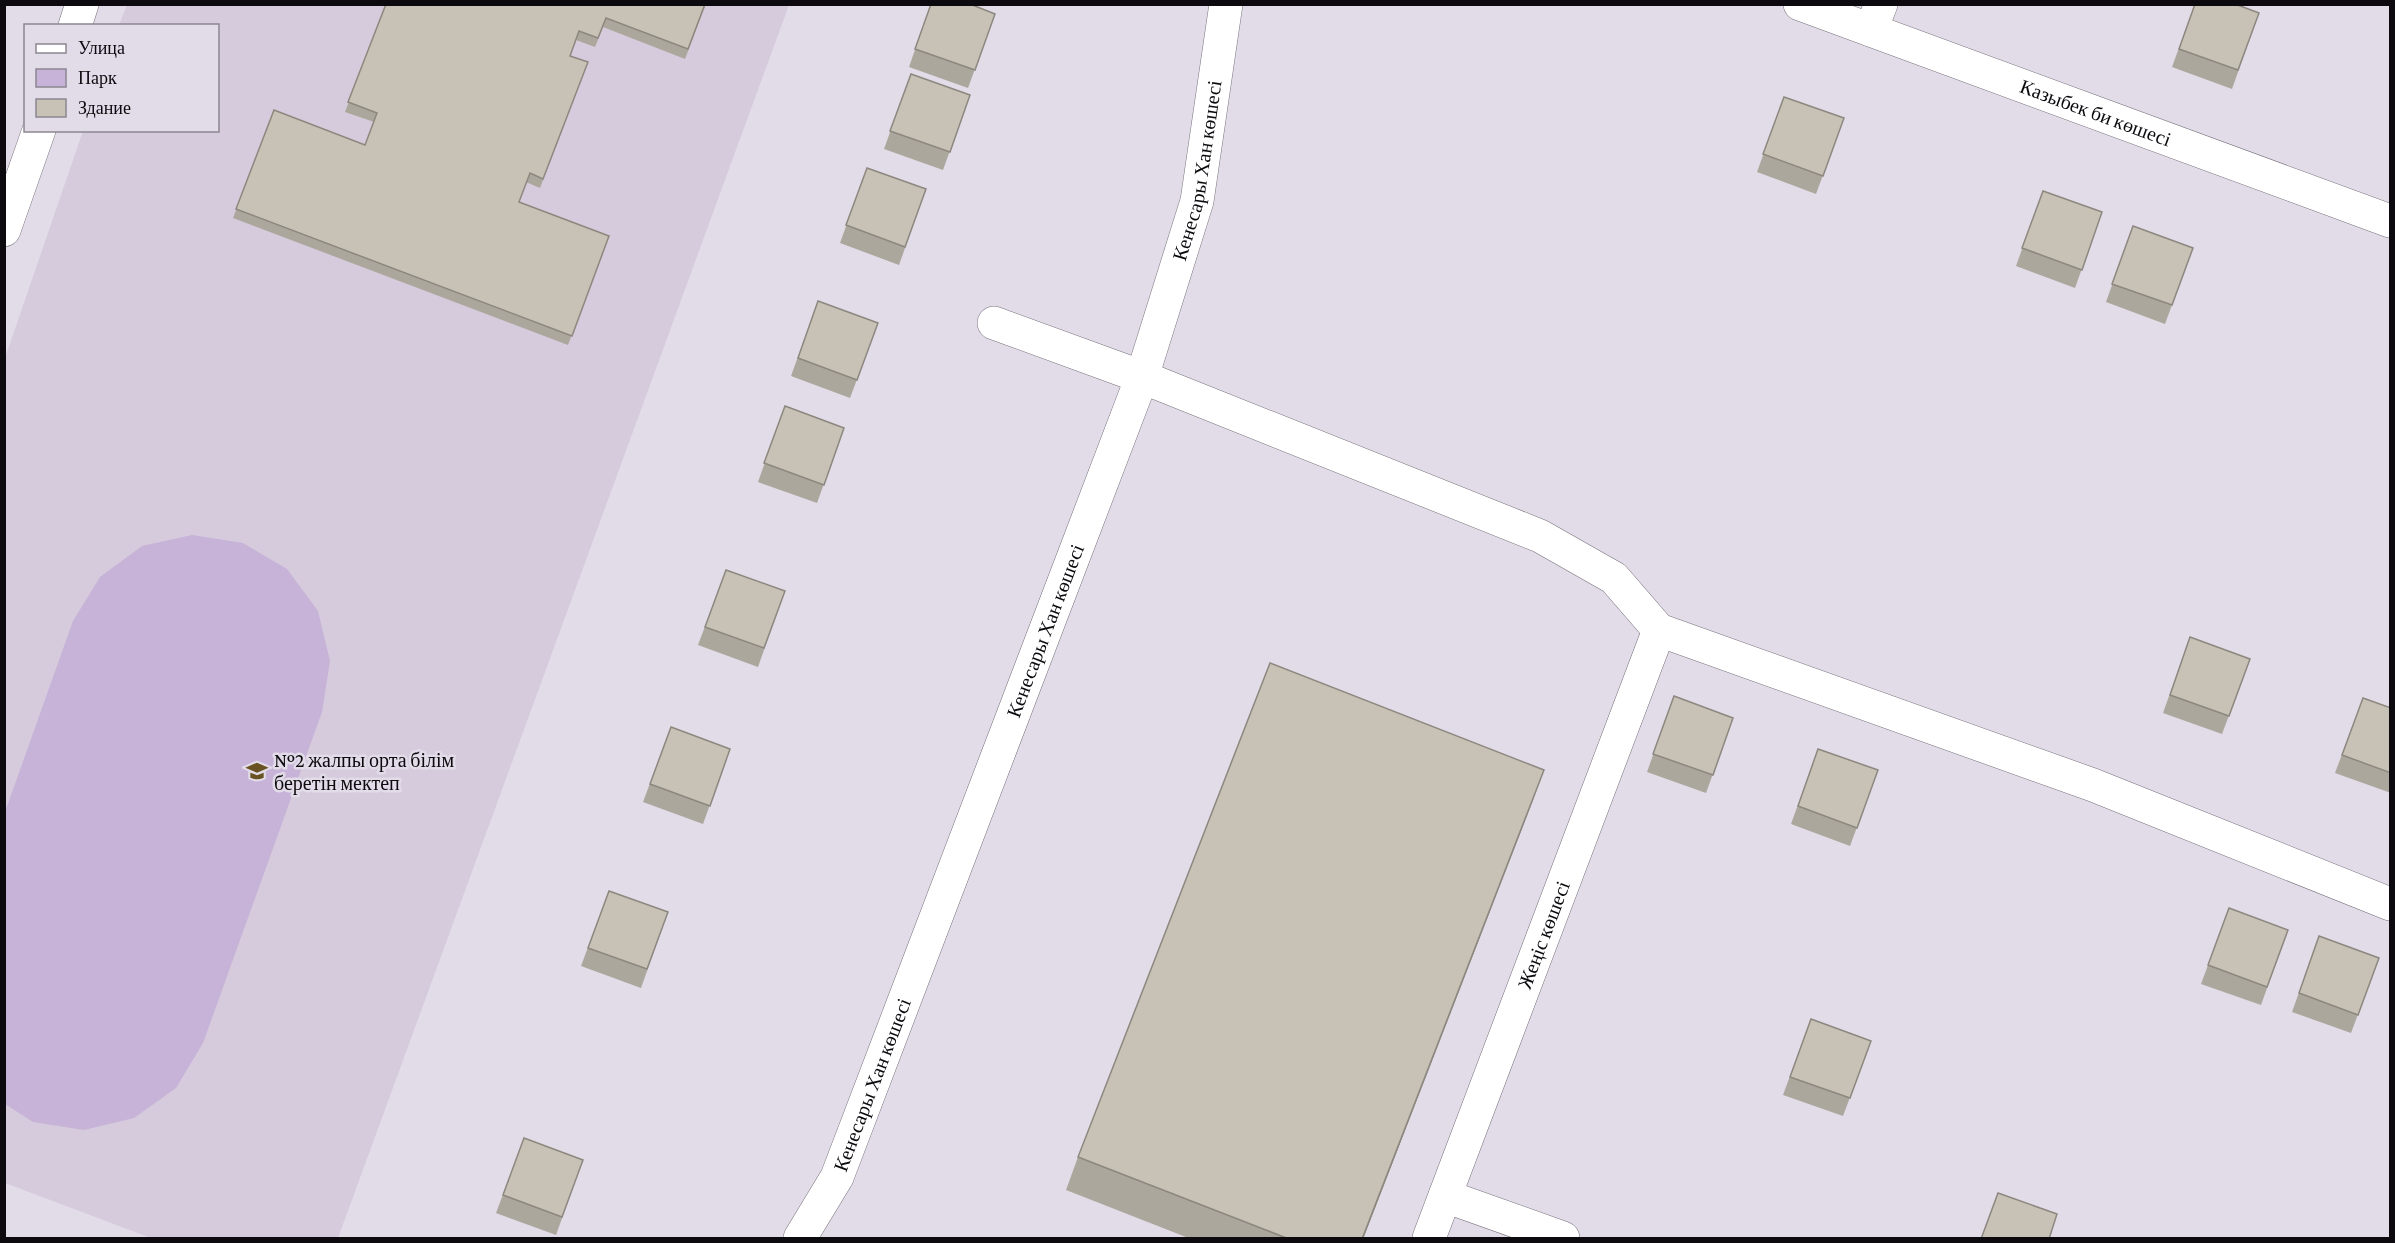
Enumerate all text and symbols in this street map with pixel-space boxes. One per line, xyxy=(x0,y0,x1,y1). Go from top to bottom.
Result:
legend xyxy=(24,24,219,132)
text: Улица xyxy=(78,38,125,58)
text: Парк xyxy=(78,68,117,88)
street label: Казыбек би көшесі xyxy=(2017,75,2175,151)
street label: Кенесары Хан көшесі xyxy=(1168,78,1226,263)
text: Здание xyxy=(78,98,131,118)
street label: Кенесары Хан көшесі xyxy=(1002,541,1088,720)
place label: №2 жалпы орта білім беретін мектеп xyxy=(274,749,455,795)
school or university icon: №2 жалпы орта білім беретін мектеп xyxy=(245,759,269,783)
street label: Жеңіс көшесі xyxy=(1513,878,1574,992)
street label: Кенесары Хан көшесі xyxy=(829,995,915,1174)

